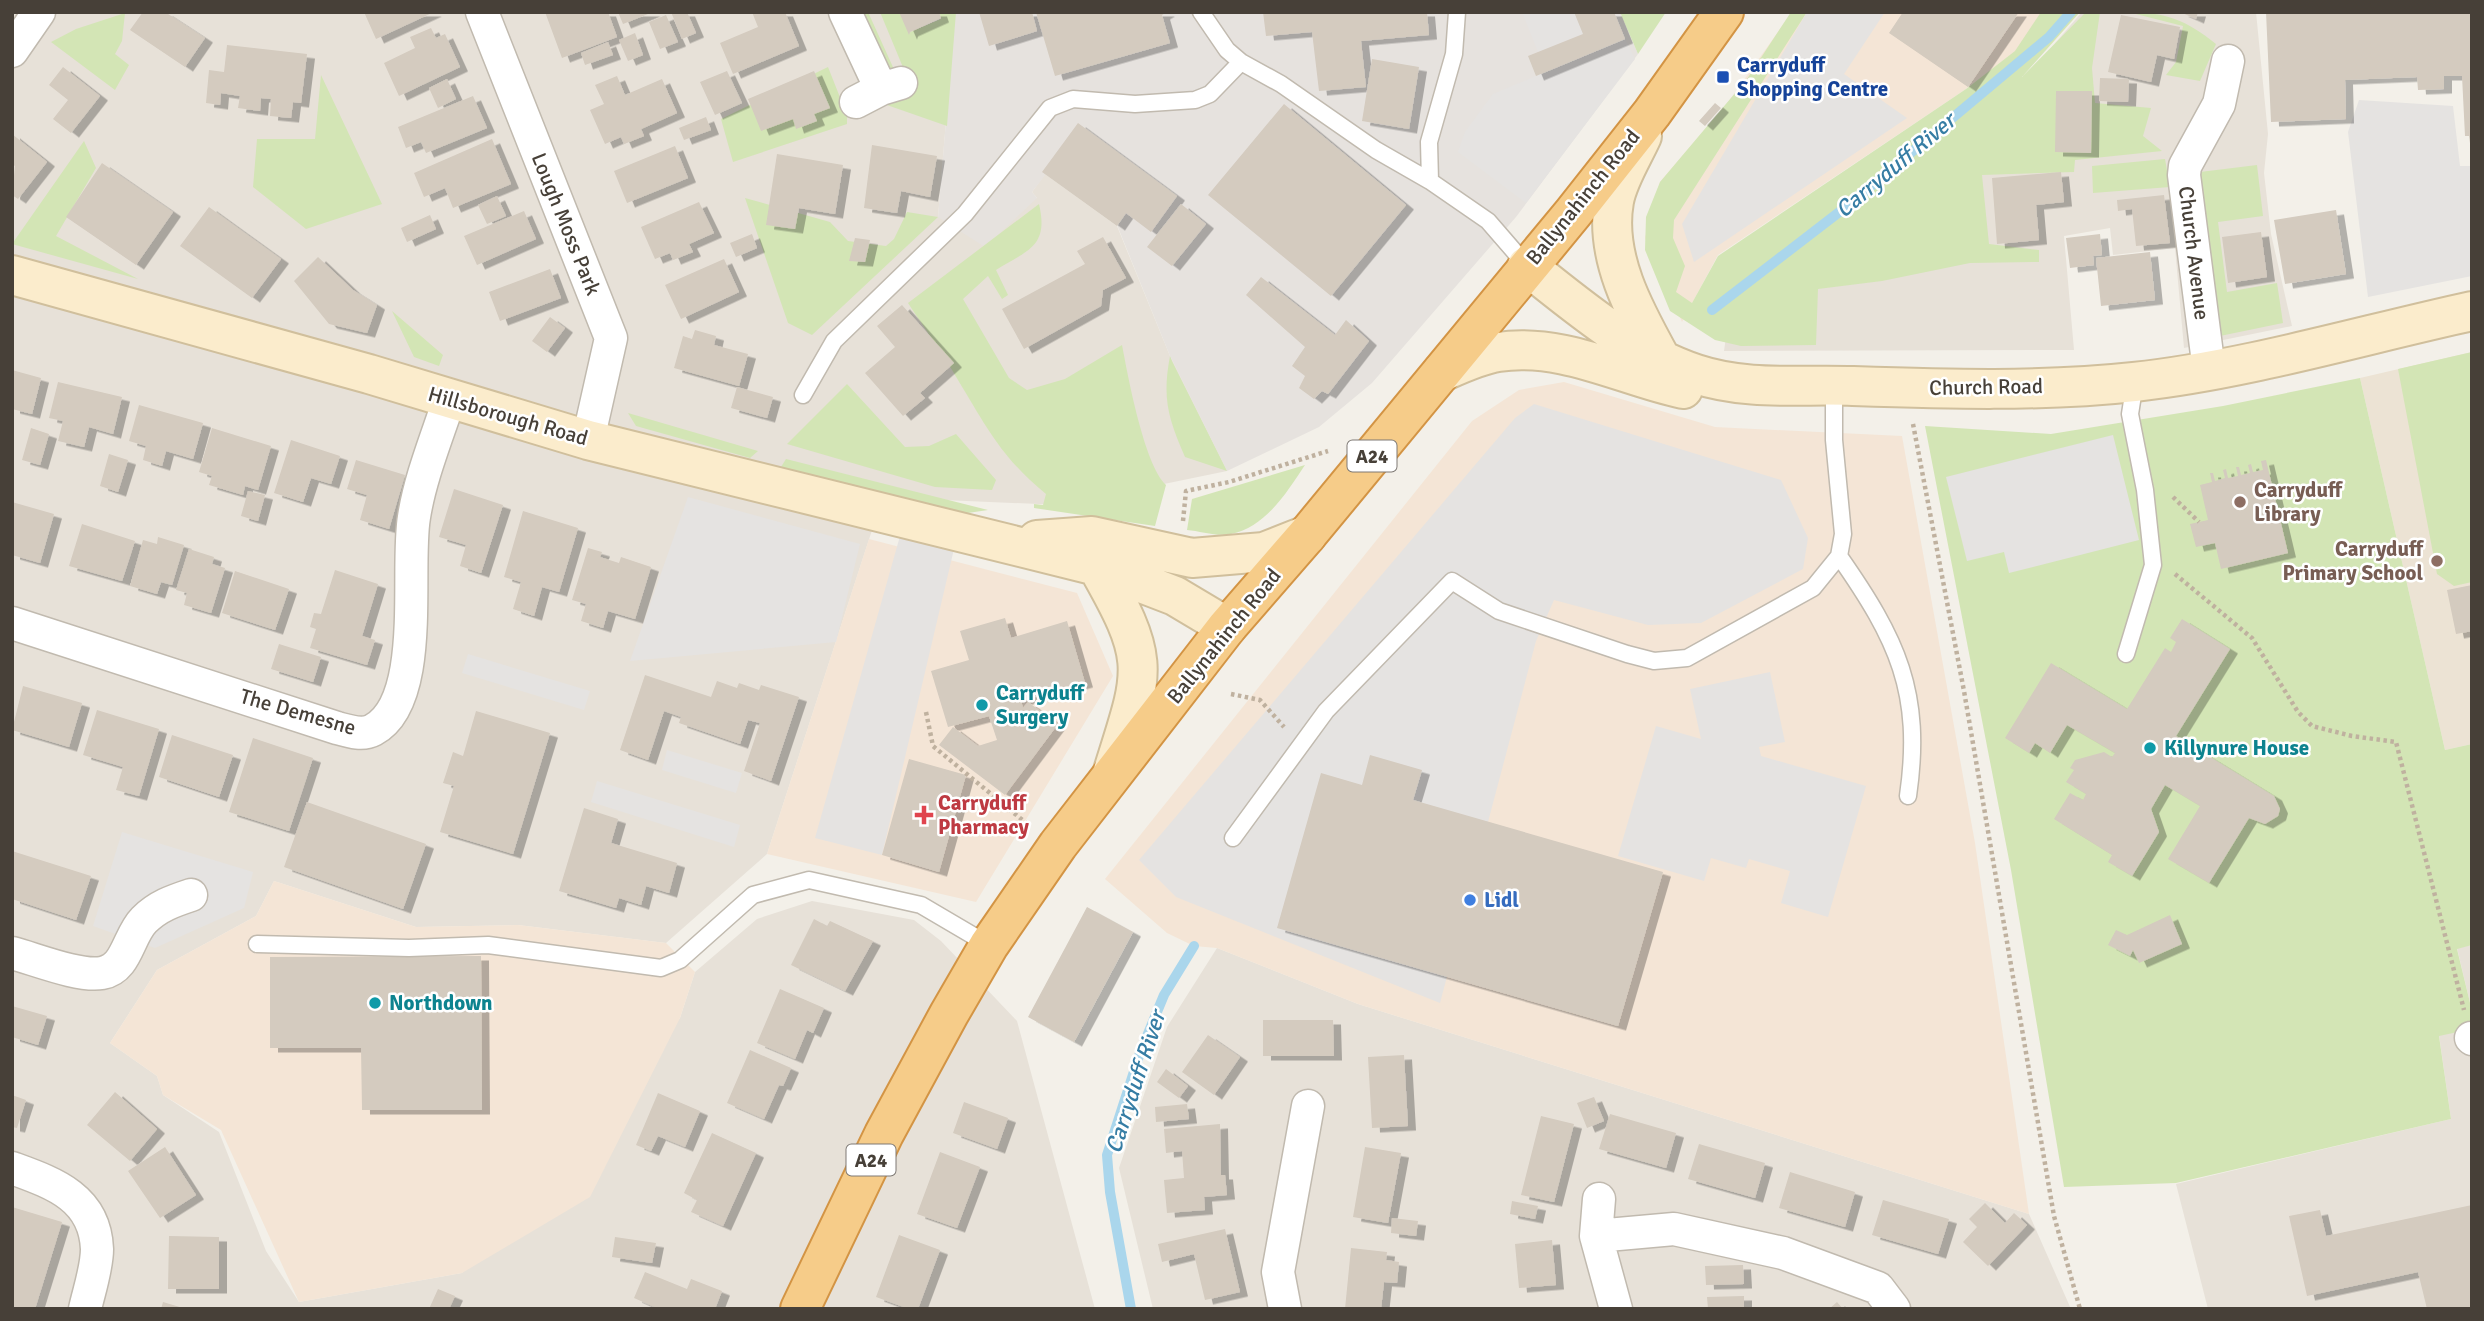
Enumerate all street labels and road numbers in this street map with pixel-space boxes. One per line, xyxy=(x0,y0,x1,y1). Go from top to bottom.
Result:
street label: Ballynahinch Road xyxy=(1520,124,1646,270)
street label: Lough Moss Park xyxy=(526,149,607,299)
street label: Church Avenue xyxy=(2173,185,2215,321)
street label: Church Road xyxy=(1929,373,2043,401)
street label: Hillsborough Road xyxy=(425,381,591,451)
road number: A24 xyxy=(1348,440,1396,471)
street label: Ballynahinch Road xyxy=(1161,563,1287,709)
street label: The Demesne xyxy=(237,683,359,741)
road number: A24 xyxy=(846,1144,896,1176)

